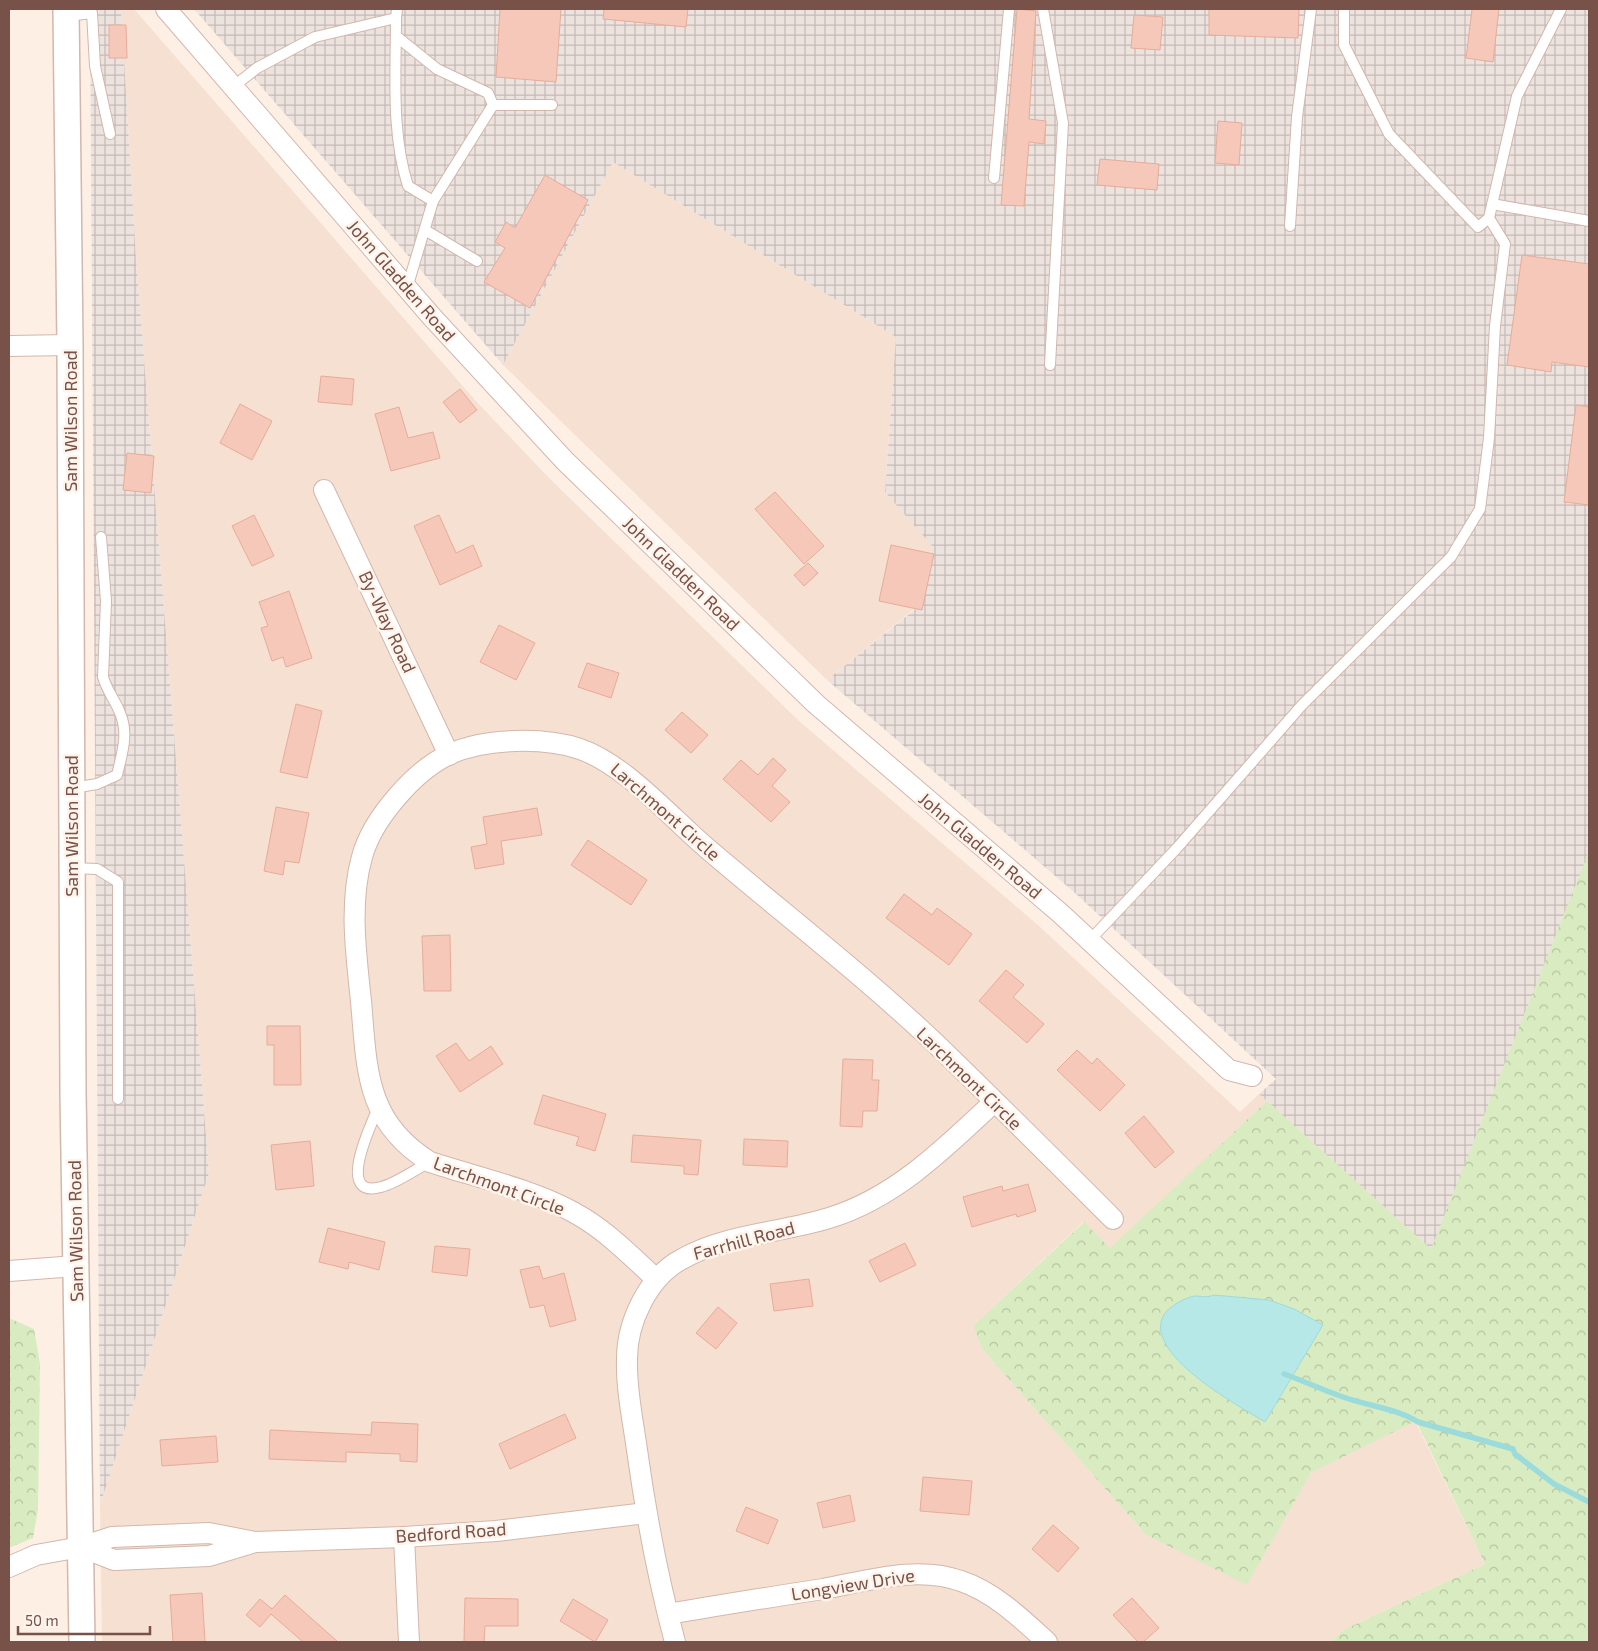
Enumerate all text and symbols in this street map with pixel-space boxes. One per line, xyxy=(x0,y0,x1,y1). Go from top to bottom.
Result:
street label: John Gladden Road xyxy=(343,215,461,346)
street label: Sam Wilson Road xyxy=(59,350,81,492)
street label: John Gladden Road xyxy=(619,512,745,635)
street label: By-Way Road xyxy=(355,567,421,676)
street label: Sam Wilson Road xyxy=(60,755,82,897)
street label: Larchmont Circle xyxy=(606,758,725,865)
street label: John Gladden Road xyxy=(915,787,1047,903)
street label: Larchmont Circle xyxy=(912,1022,1027,1134)
street label: Larchmont Circle xyxy=(431,1151,568,1219)
street label: Sam Wilson Road xyxy=(63,1160,87,1302)
street label: Farrhill Road xyxy=(691,1216,797,1264)
street label: Bedford Road xyxy=(395,1517,507,1547)
street label: Longview Drive xyxy=(789,1563,916,1605)
scale bar xyxy=(18,1604,150,1636)
text: 50 m xyxy=(25,1611,59,1629)

